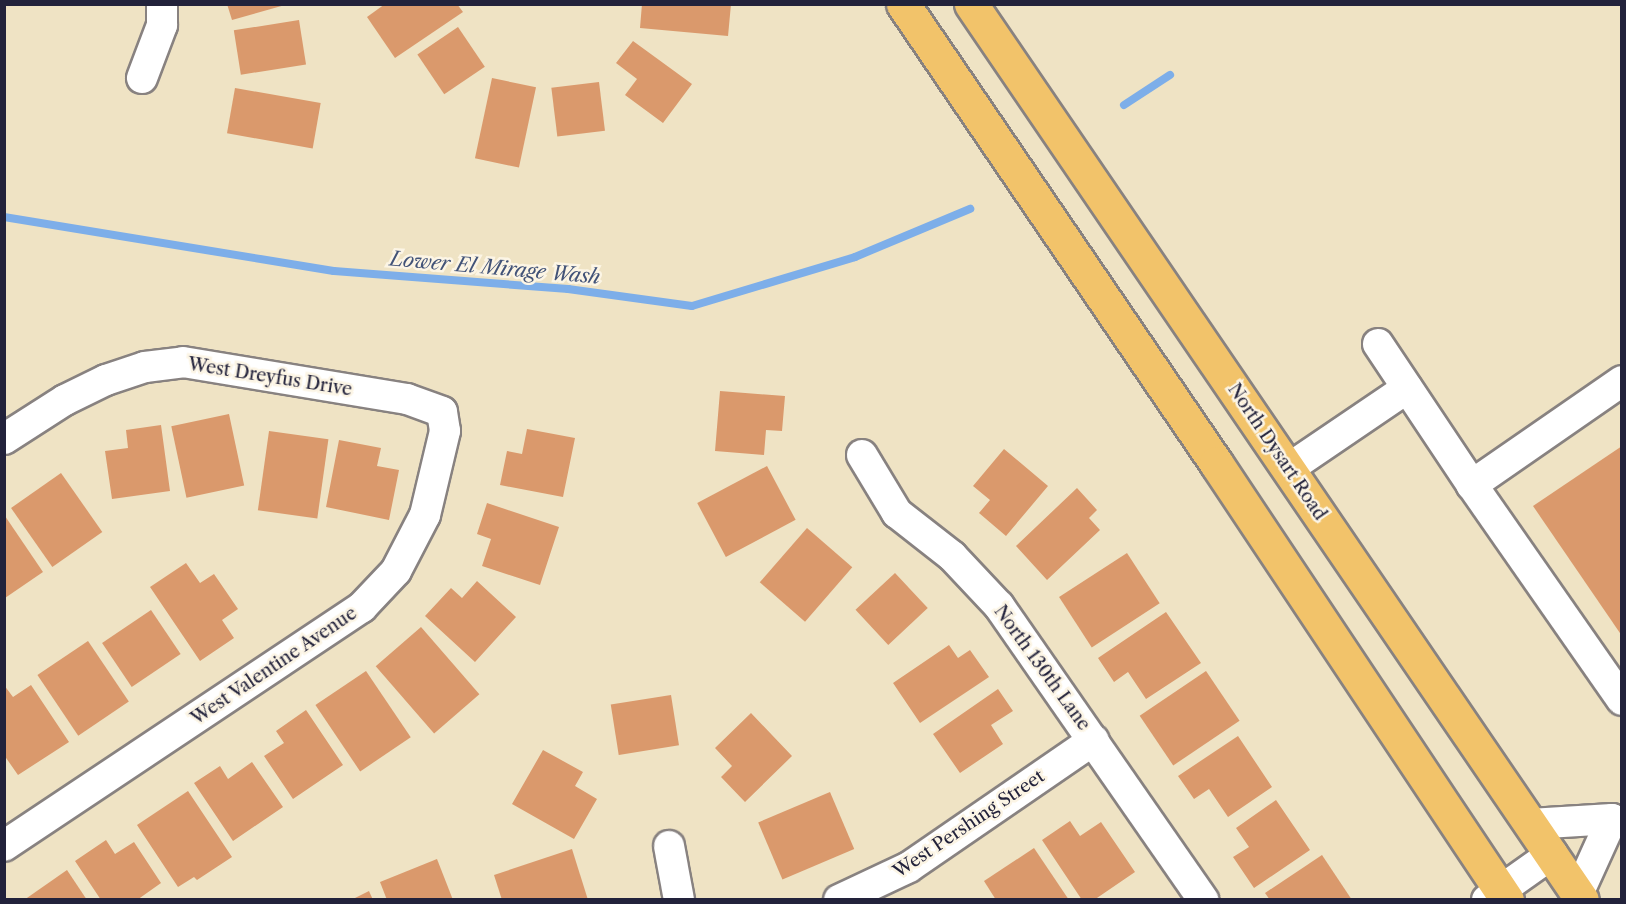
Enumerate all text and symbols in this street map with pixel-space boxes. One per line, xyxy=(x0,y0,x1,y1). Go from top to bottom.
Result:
water label: Lower El Mirage Wash xyxy=(389,247,601,289)
street label: West Dreyfus Drive xyxy=(186,353,354,401)
street label: North Dysart Road xyxy=(1223,380,1331,524)
street label: North 130th Lane xyxy=(989,601,1095,735)
street label: West Valentine Avenue xyxy=(186,602,362,730)
street label: West Pershing Street xyxy=(889,765,1049,883)

